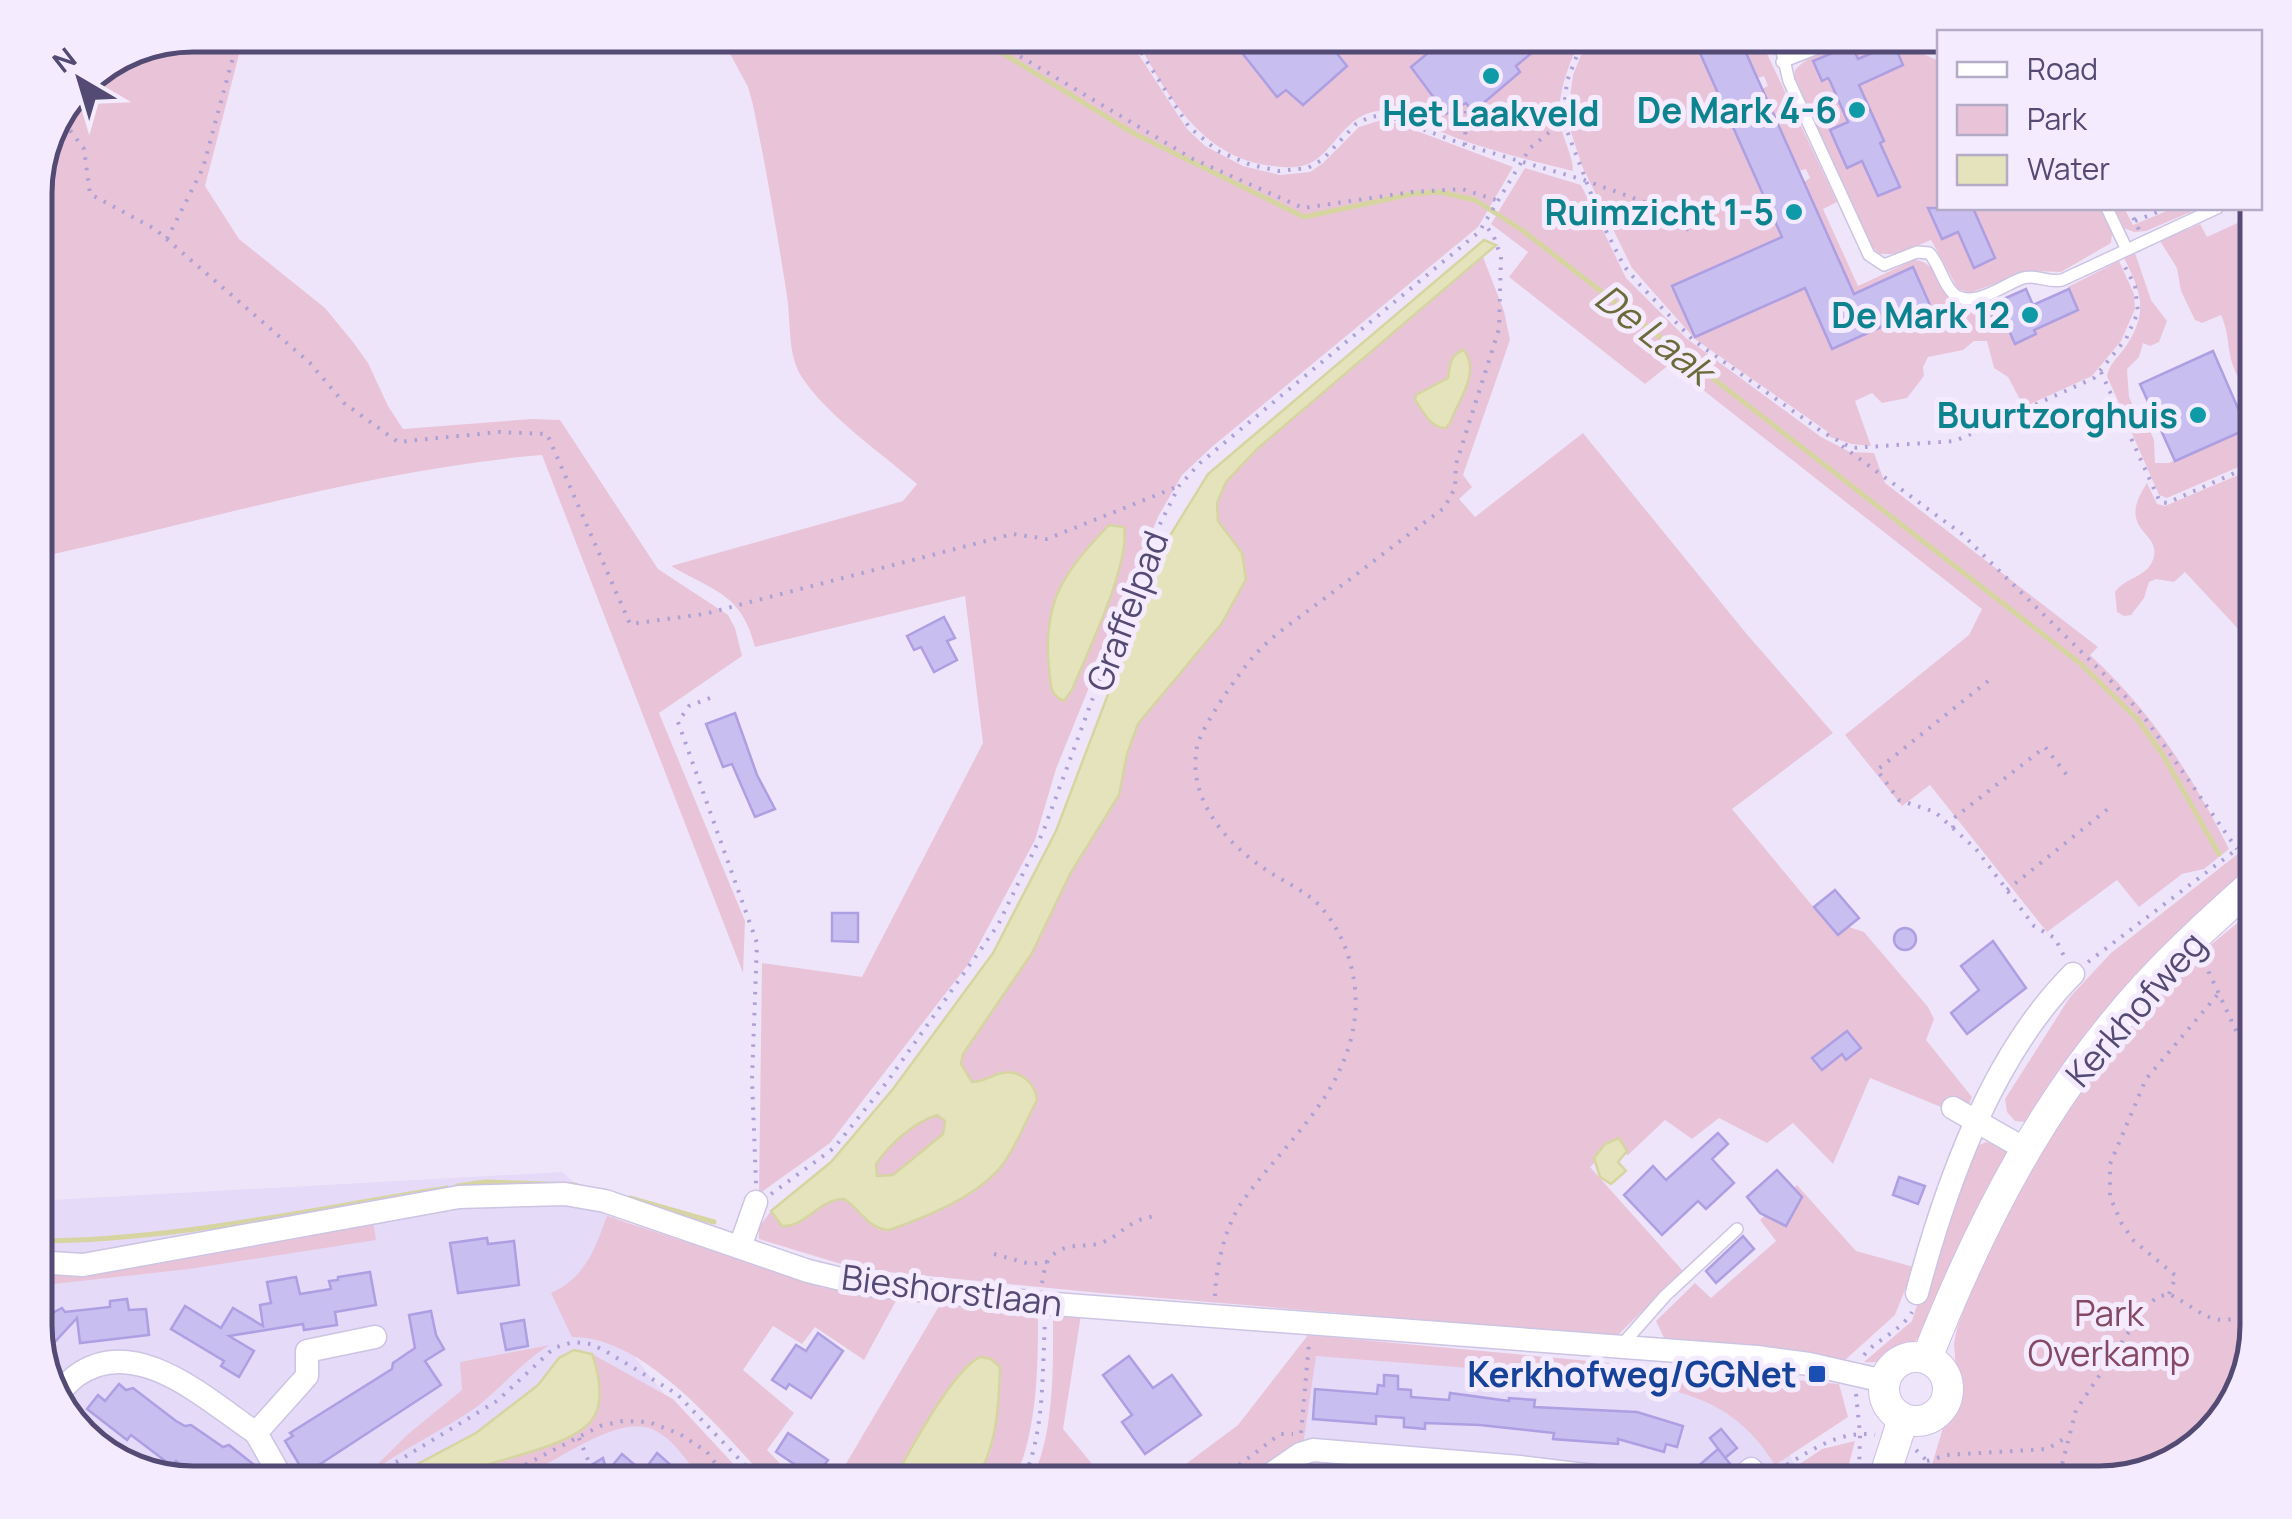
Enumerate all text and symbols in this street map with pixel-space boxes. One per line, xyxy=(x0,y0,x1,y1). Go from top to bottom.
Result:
north arrow xyxy=(30,30,130,130)
legend xyxy=(1937,30,2262,210)
text: N xyxy=(44,38,84,81)
text: Road xyxy=(2027,48,2098,89)
marker: Het Laakveld xyxy=(1480,65,1502,87)
place label: De Mark 4-6 xyxy=(1637,86,1837,134)
place label: Het Laakveld xyxy=(1382,89,1600,137)
text: Park xyxy=(2027,98,2088,139)
marker: De Mark 4-6 xyxy=(1846,99,1868,121)
text: Water xyxy=(2027,148,2110,189)
place label: Ruimzicht 1-5 xyxy=(1545,188,1774,236)
marker: Ruimzicht 1-5 xyxy=(1783,201,1805,223)
water label: De Laak xyxy=(1585,271,1729,398)
place label: De Mark 12 xyxy=(1831,291,2010,339)
marker: De Mark 12 xyxy=(2019,304,2041,326)
place label: Buurtzorghuis xyxy=(1937,391,2178,439)
marker: Buurtzorghuis xyxy=(2187,404,2209,426)
street label: Graffelpad xyxy=(1074,524,1180,698)
street label: Kerkhofweg xyxy=(2054,921,2216,1097)
street label: Bieshorstlaan xyxy=(839,1253,1065,1327)
park label: Park Overkamp xyxy=(2028,1289,2190,1377)
place label: Kerkhofweg/GGNet xyxy=(1467,1350,1797,1398)
marker: Kerkhofweg/GGNet xyxy=(1806,1363,1828,1385)

